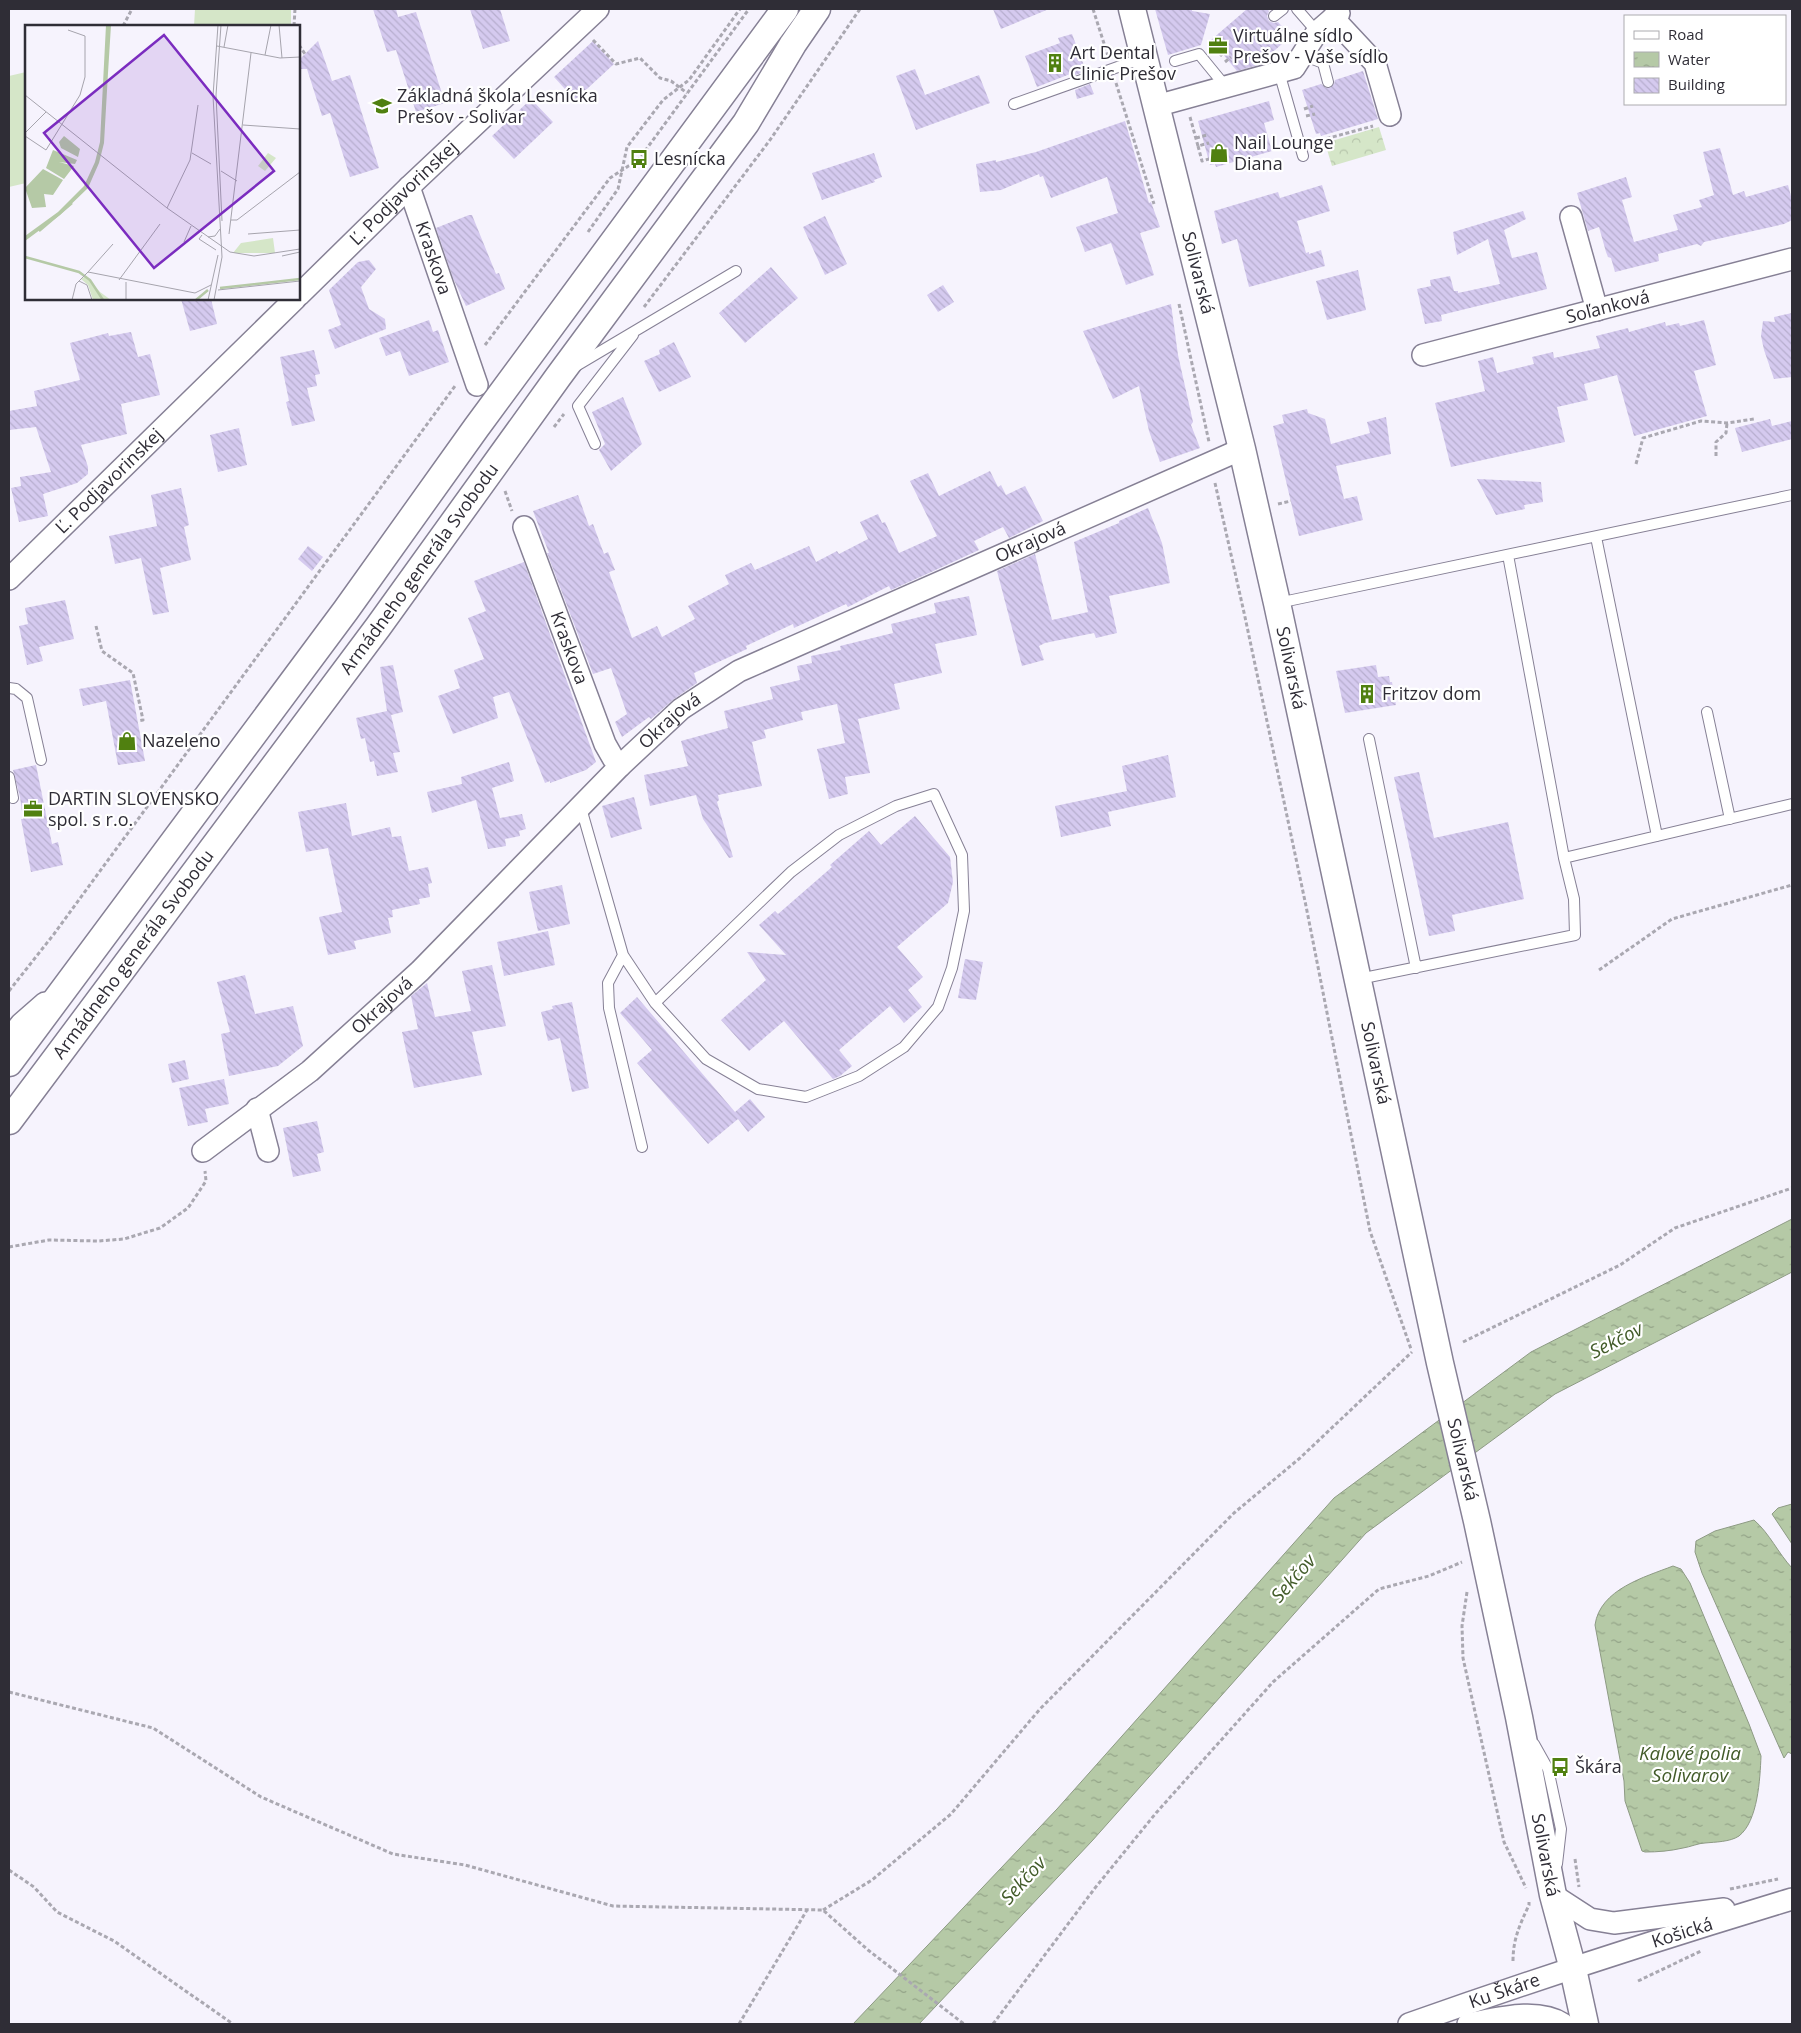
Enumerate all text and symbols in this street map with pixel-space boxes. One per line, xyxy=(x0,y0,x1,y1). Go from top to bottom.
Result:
legend xyxy=(1624,15,1786,105)
place label: Virtuálne sídlo Prešov - Vaše sídlo xyxy=(1233,23,1388,68)
text: Road xyxy=(1668,24,1704,44)
inset map xyxy=(25,25,300,300)
office icon: Virtuálne sídlo Prešov - Vaše sídlo xyxy=(1207,35,1229,57)
place label: Art Dental Clinic Prešov xyxy=(1070,40,1176,85)
text: Water xyxy=(1668,49,1710,69)
building icon: Art Dental Clinic Prešov xyxy=(1044,52,1066,74)
text: Building xyxy=(1668,74,1725,94)
place label: Základná škola Lesnícka Prešov - Solivar xyxy=(397,83,598,128)
school or university icon: Základná škola Lesnícka Prešov - Solivar xyxy=(371,95,393,117)
place label: Nail Lounge Diana xyxy=(1234,130,1334,175)
street label: Ľ. Podjavorinskej xyxy=(344,135,462,250)
shop icon: Nail Lounge Diana xyxy=(1208,142,1230,164)
place label: Lesnícka xyxy=(654,146,726,170)
bus stop icon: Lesnícka xyxy=(628,148,650,170)
street label: Kraskova xyxy=(411,218,458,298)
street label: Solivarská xyxy=(1177,229,1221,316)
street label: Soľanková xyxy=(1563,284,1652,328)
street label: Ľ. Podjavorinskej xyxy=(49,422,167,538)
street label: Armádneho generála Svobodu xyxy=(334,458,503,679)
street label: Okrajová xyxy=(991,515,1069,568)
street label: Kraskova xyxy=(545,608,595,687)
street label: Solivarská xyxy=(1271,624,1312,712)
place label: Fritzov dom xyxy=(1382,681,1481,705)
building icon: Fritzov dom xyxy=(1356,683,1378,705)
street label: Okrajová xyxy=(633,686,705,754)
place label: Nazeleno xyxy=(142,728,221,752)
shop icon: Nazeleno xyxy=(116,730,138,752)
place label: DARTIN SLOVENSKO spol. s r.o. xyxy=(48,786,219,831)
office icon: DARTIN SLOVENSKO spol. s r.o. xyxy=(22,798,44,820)
street label: Armádneho generála Svobodu xyxy=(47,844,219,1063)
street label: Okrajová xyxy=(345,971,417,1039)
street label: Solivarská xyxy=(1356,1019,1397,1107)
water label: Sekčov xyxy=(1585,1315,1648,1364)
street label: Solivarská xyxy=(1442,1416,1485,1503)
water label: Sekčov xyxy=(1265,1547,1322,1608)
water label: Kalové polia Solivarov xyxy=(1639,1740,1741,1788)
place label: Škára xyxy=(1575,1754,1622,1778)
bus stop icon: Škára xyxy=(1549,1756,1571,1778)
street label: Solivarská xyxy=(1527,1811,1566,1898)
water label: Sekčov xyxy=(994,1849,1052,1910)
street label: Košická xyxy=(1648,1911,1716,1953)
street label: Ku Škáre xyxy=(1465,1967,1543,2013)

